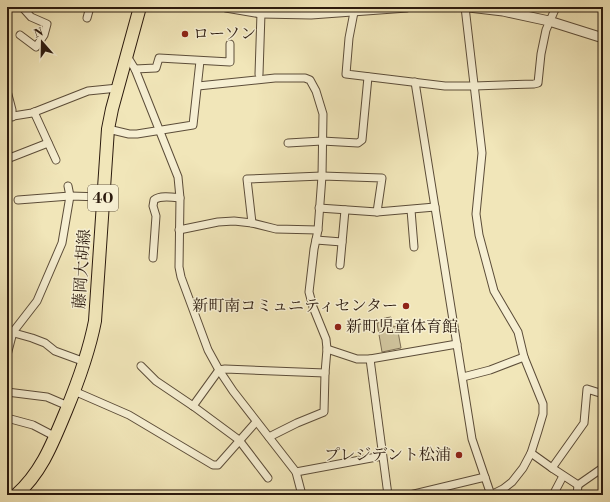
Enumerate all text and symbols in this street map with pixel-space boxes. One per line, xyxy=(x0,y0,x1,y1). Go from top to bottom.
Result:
north arrow xyxy=(22,22,62,62)
place label: ローソン xyxy=(193,24,256,44)
text: N xyxy=(32,25,46,42)
marker: ローソン xyxy=(180,29,190,39)
road number: 40 xyxy=(88,185,118,211)
street label: 藤岡大胡線 xyxy=(69,228,95,310)
place label: 新町南コミュニティセンター xyxy=(192,296,398,316)
marker: 新町南コミュニティセンター xyxy=(401,301,411,311)
place label: 新町児童体育館 xyxy=(346,317,458,337)
marker: 新町児童体育館 xyxy=(333,322,343,332)
place label: プレジデント松浦 xyxy=(324,445,451,465)
marker: プレジデント松浦 xyxy=(454,450,464,460)

